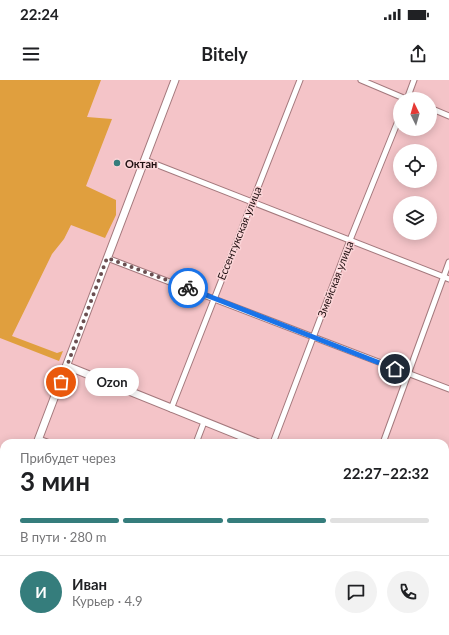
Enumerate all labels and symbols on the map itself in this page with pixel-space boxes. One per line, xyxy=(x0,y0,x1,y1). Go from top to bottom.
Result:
north arrow xyxy=(393,92,437,136)
place label: Октан xyxy=(125,157,157,170)
marker: Октан xyxy=(112,158,122,168)
street label: Ессентукская улица xyxy=(214,184,264,282)
street label: Змейская улица xyxy=(314,239,356,319)
courier xyxy=(168,268,208,308)
pin xyxy=(378,352,412,386)
pin xyxy=(44,365,78,399)
callout: Ozon xyxy=(85,368,139,396)

